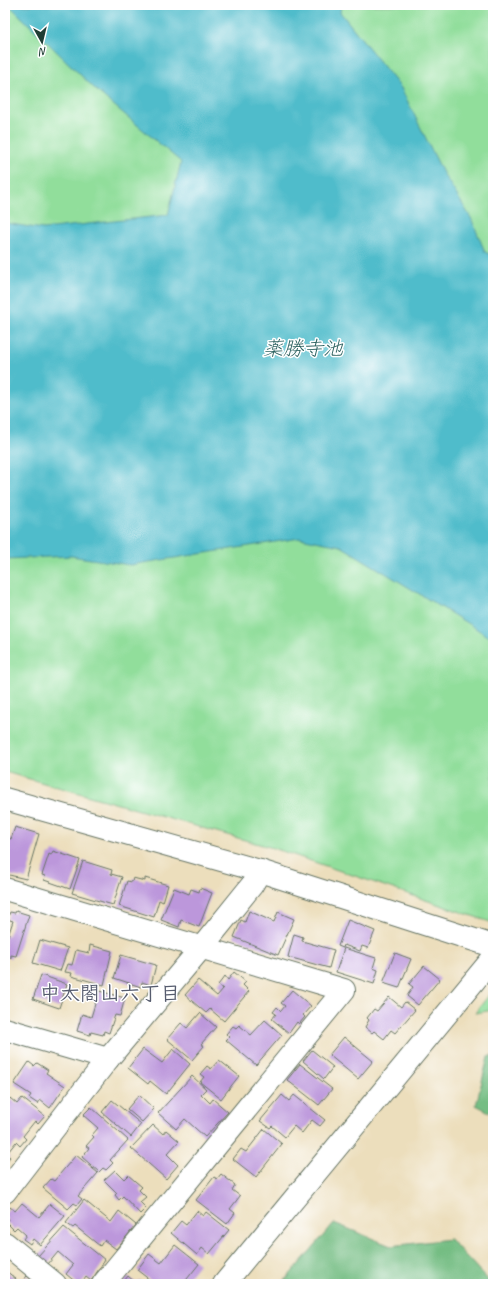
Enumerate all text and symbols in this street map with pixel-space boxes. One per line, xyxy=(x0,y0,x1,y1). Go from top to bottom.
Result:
north arrow xyxy=(22,22,62,62)
text: N xyxy=(37,44,48,60)
water label: 薬勝寺池 xyxy=(263,336,344,361)
district label: 中太閤山六丁目 xyxy=(40,981,180,1006)

